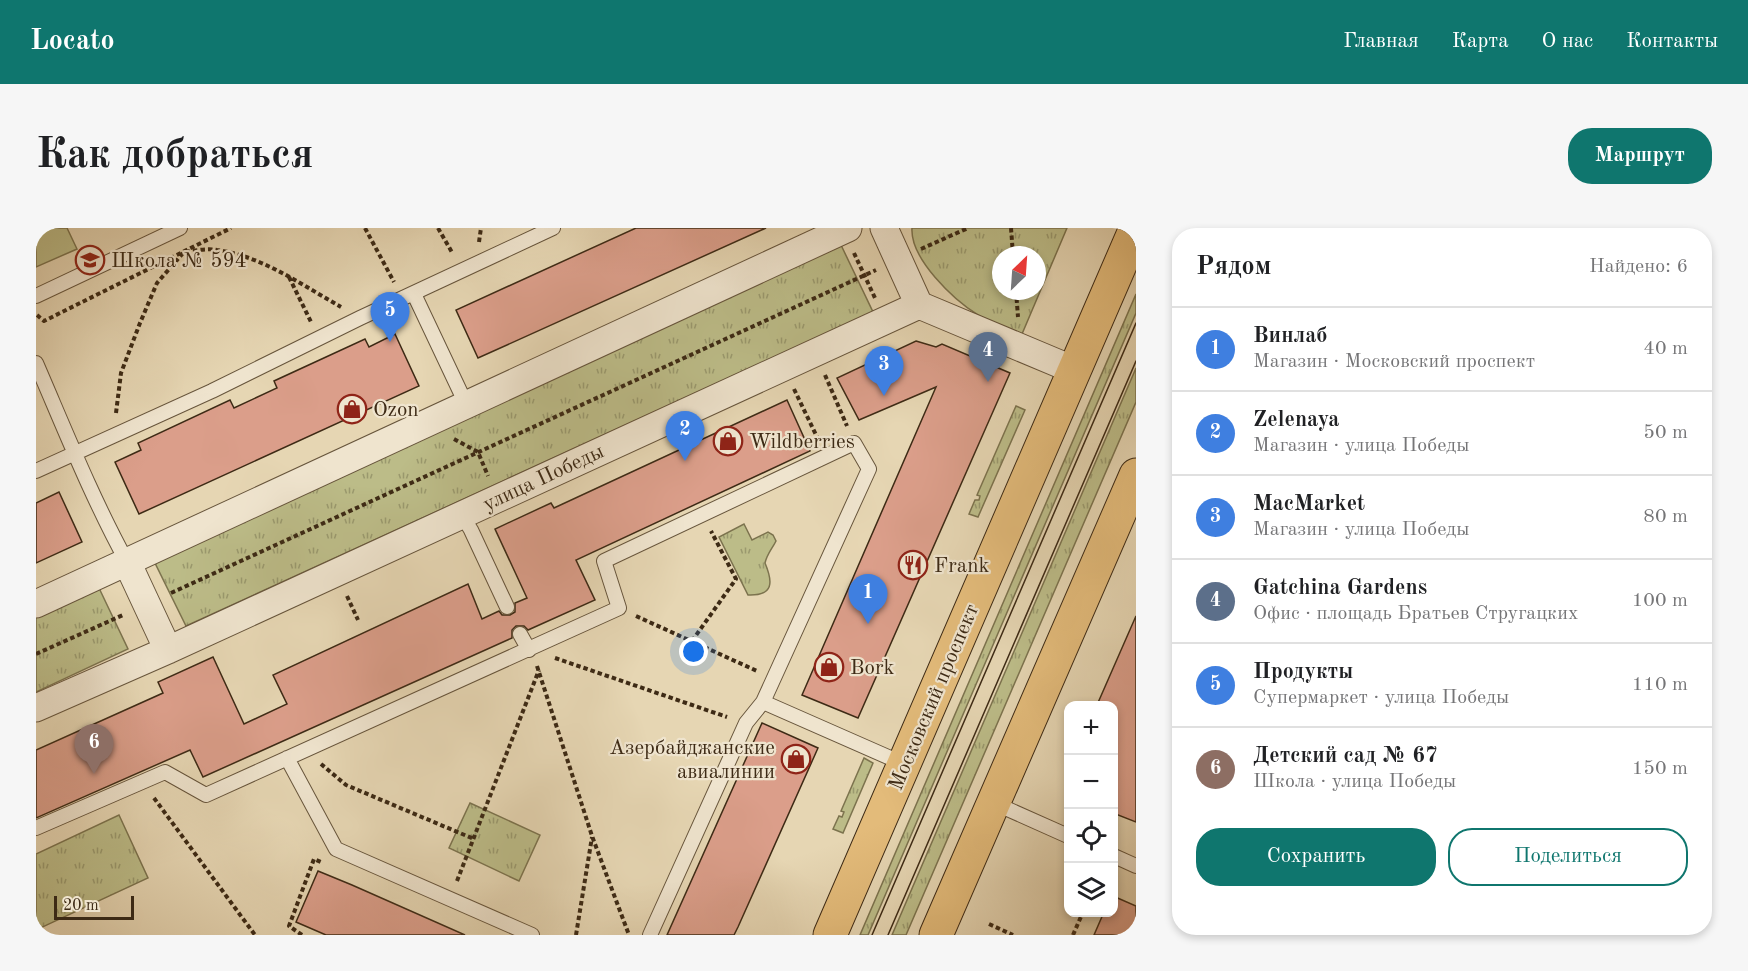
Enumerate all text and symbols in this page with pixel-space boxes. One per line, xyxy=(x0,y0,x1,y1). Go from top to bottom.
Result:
text: Locato xyxy=(30,28,115,56)
text: Главная xyxy=(1343,31,1419,52)
text: Карта xyxy=(1452,31,1509,52)
text: О нас xyxy=(1542,31,1593,52)
text: Контакты xyxy=(1626,31,1718,52)
button: Маршрут xyxy=(1568,128,1712,184)
text: Как добраться xyxy=(36,135,313,177)
school or university icon: Школа № 594 xyxy=(74,244,106,276)
north arrow xyxy=(992,246,1046,300)
place label: Школа № 594 xyxy=(111,251,247,272)
text: Рядом xyxy=(1196,254,1271,280)
text: Найдено: 6 xyxy=(1589,257,1688,277)
pin: 5 xyxy=(370,292,410,342)
text: Винлаб xyxy=(1253,325,1328,347)
pin: 4 xyxy=(968,332,1008,382)
text: 1 xyxy=(1210,339,1221,359)
text: 40 m xyxy=(1643,339,1688,359)
pin: 3 xyxy=(864,346,904,396)
text: Магазин · Московский проспект xyxy=(1253,352,1535,372)
shop icon: Ozon xyxy=(336,393,368,425)
place label: Ozon xyxy=(373,400,419,421)
text: Zelenaya xyxy=(1253,409,1340,431)
pin: 2 xyxy=(666,412,704,461)
text: 2 xyxy=(1210,423,1221,443)
text: 50 m xyxy=(1643,423,1688,443)
shop icon: Wildberries xyxy=(712,425,744,457)
place label: Wildberries xyxy=(749,432,855,453)
text: Магазин · улица Победы xyxy=(1253,436,1469,456)
street label: улица Победы xyxy=(480,441,607,516)
text: MacMarket xyxy=(1253,493,1365,515)
text: 3 xyxy=(1210,507,1221,527)
text: 80 m xyxy=(1643,507,1688,527)
text: Магазин · улица Победы xyxy=(1253,520,1469,540)
restaurant icon: Frank xyxy=(897,549,929,581)
place label: Frank xyxy=(934,556,990,577)
pin: 1 xyxy=(848,574,888,624)
text: Gatchina Gardens xyxy=(1253,577,1427,599)
text: 4 xyxy=(1210,591,1221,611)
text: 100 m xyxy=(1632,591,1688,611)
street label: Московский проспект xyxy=(886,601,983,794)
text: Офис · площадь Братьев Стругацких xyxy=(1253,604,1578,624)
your location xyxy=(679,637,708,666)
shop icon: Bork xyxy=(813,651,845,683)
place label: Bork xyxy=(850,658,895,679)
text: Продукты xyxy=(1253,661,1353,683)
text: 5 xyxy=(1210,675,1221,695)
text: 110 m xyxy=(1632,675,1688,695)
text: Супермаркет · улица Победы xyxy=(1253,688,1509,708)
map controls xyxy=(1064,701,1118,917)
button: + xyxy=(1064,701,1118,755)
pin: 6 xyxy=(74,724,114,774)
place label: Азербайджанские авиалинии xyxy=(609,738,775,783)
shop icon: Азербайджанские авиалинии xyxy=(780,743,812,775)
text: Детский сад № 67 xyxy=(1253,745,1438,767)
button: − xyxy=(1064,755,1118,809)
text: 6 xyxy=(1210,759,1221,779)
text: 150 m xyxy=(1632,759,1688,779)
text: Школа · улица Победы xyxy=(1253,772,1456,792)
button: locate xyxy=(1064,809,1118,863)
button: Сохранить xyxy=(1196,828,1436,886)
button: Поделиться xyxy=(1448,828,1688,886)
button: layers xyxy=(1064,863,1118,917)
scale bar xyxy=(54,893,134,920)
text: 20 m xyxy=(63,898,99,914)

